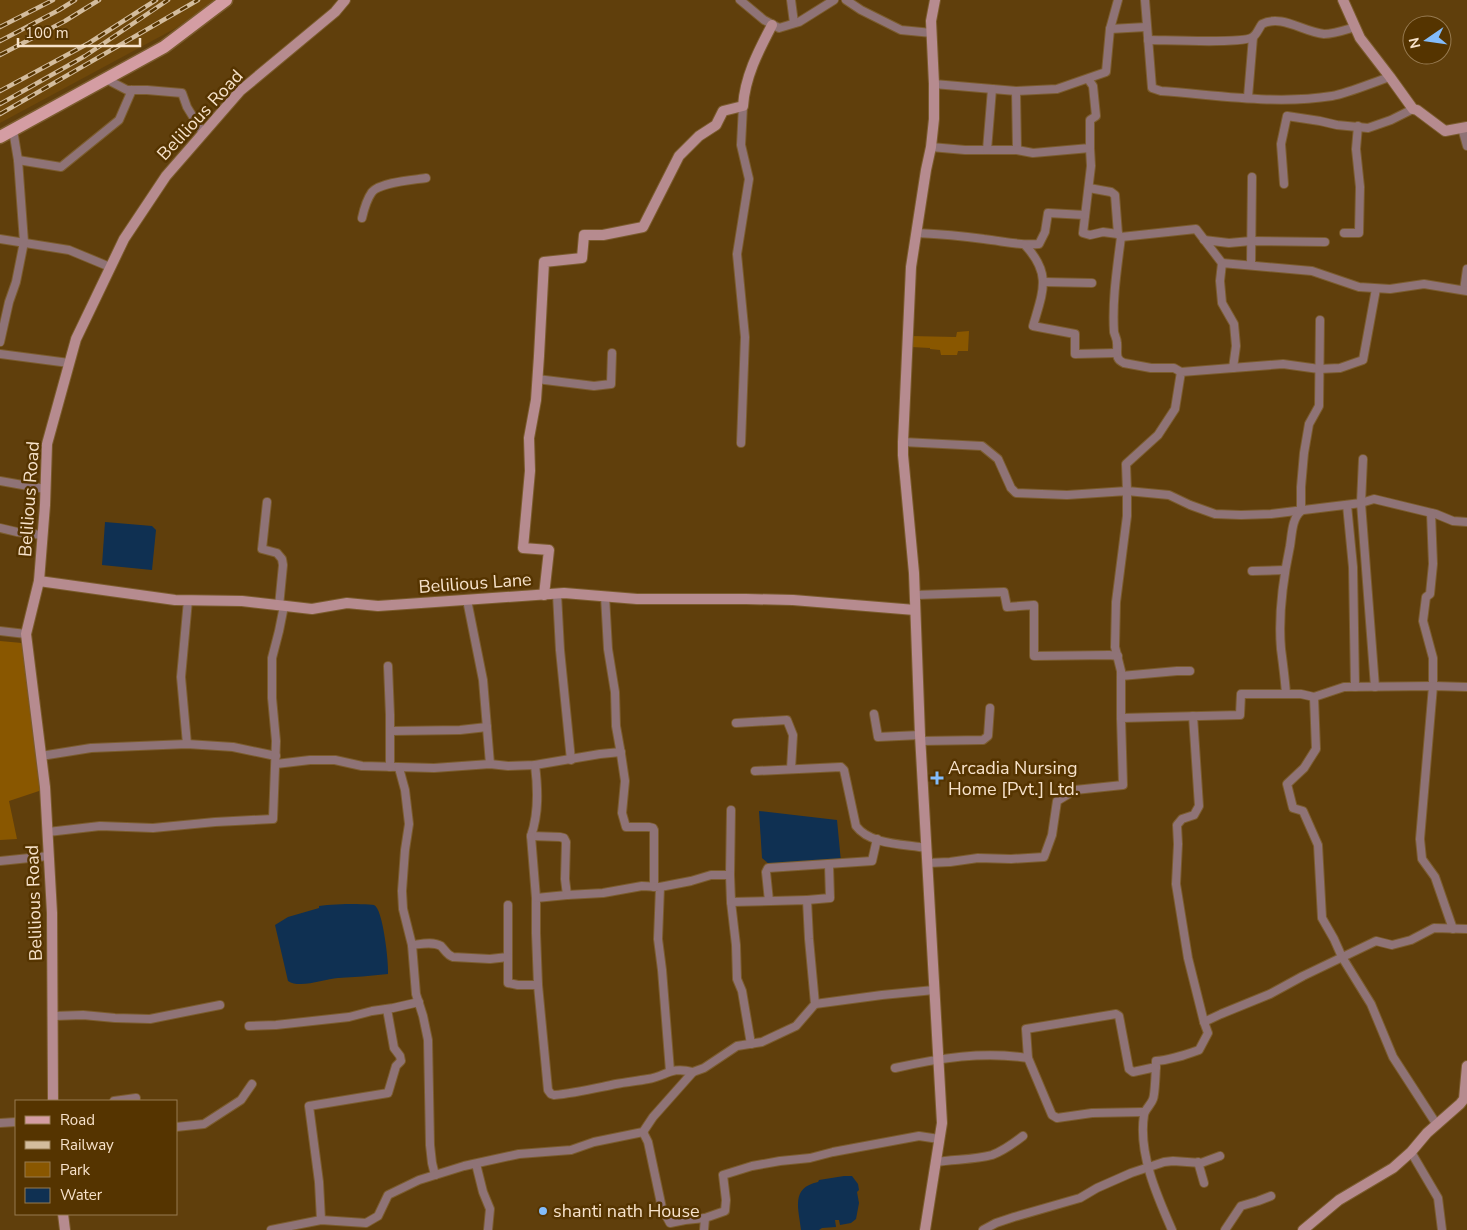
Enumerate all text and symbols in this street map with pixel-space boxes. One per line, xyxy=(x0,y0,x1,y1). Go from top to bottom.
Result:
scale bar xyxy=(18,15,140,47)
north arrow xyxy=(1402,15,1452,65)
text: 100 m xyxy=(25,23,69,43)
text: N xyxy=(1404,36,1425,50)
street label: Belilious Road xyxy=(152,64,248,166)
street label: Belilious Road xyxy=(13,440,45,558)
street label: Belilious Lane xyxy=(418,567,532,599)
place label: Arcadia Nursing Home [Pvt.] Ltd. xyxy=(948,756,1079,801)
marker: Arcadia Nursing Home [Pvt.] Ltd. xyxy=(930,771,944,785)
street label: Belilious Road xyxy=(20,845,48,961)
legend xyxy=(15,1100,178,1215)
text: Road xyxy=(60,1110,95,1130)
text: Railway xyxy=(60,1135,114,1155)
text: Park xyxy=(60,1160,90,1180)
text: Water xyxy=(60,1185,103,1205)
place label: shanti nath House xyxy=(553,1199,700,1223)
marker: shanti nath House xyxy=(537,1205,549,1217)

